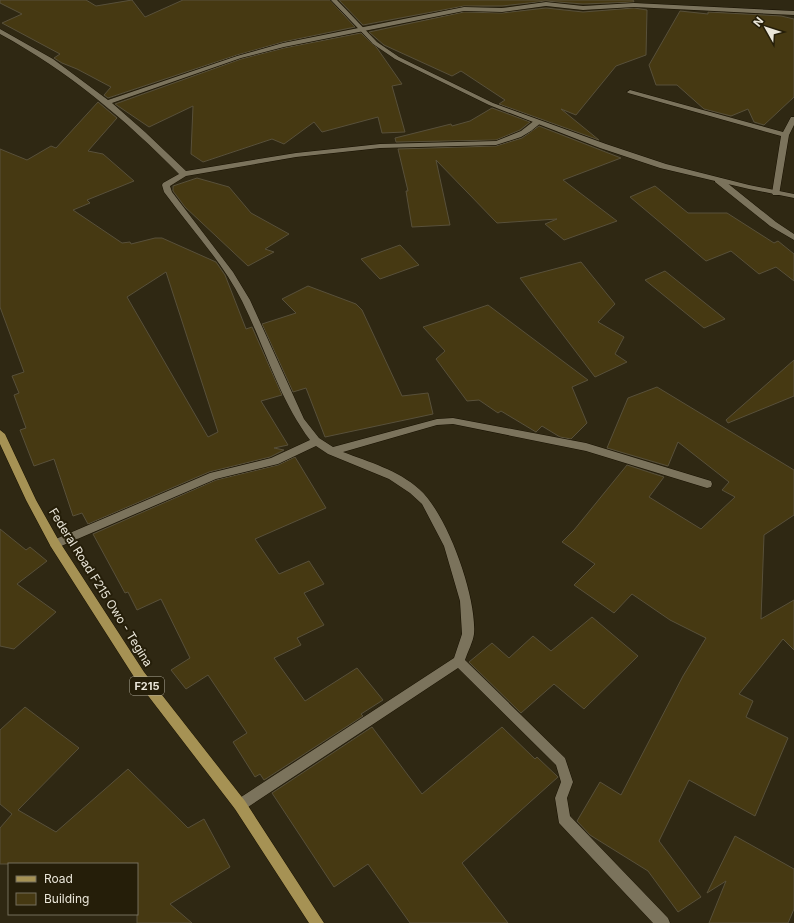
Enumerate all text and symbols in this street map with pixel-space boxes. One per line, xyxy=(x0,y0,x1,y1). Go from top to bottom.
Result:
north arrow xyxy=(746,8,786,48)
text: N xyxy=(750,14,766,29)
street label: Federal Road F215 Owo - Tegina xyxy=(46,505,156,669)
road number: F215 xyxy=(130,677,164,695)
legend xyxy=(8,863,138,915)
text: Road xyxy=(44,871,73,886)
text: Building xyxy=(44,891,89,906)

